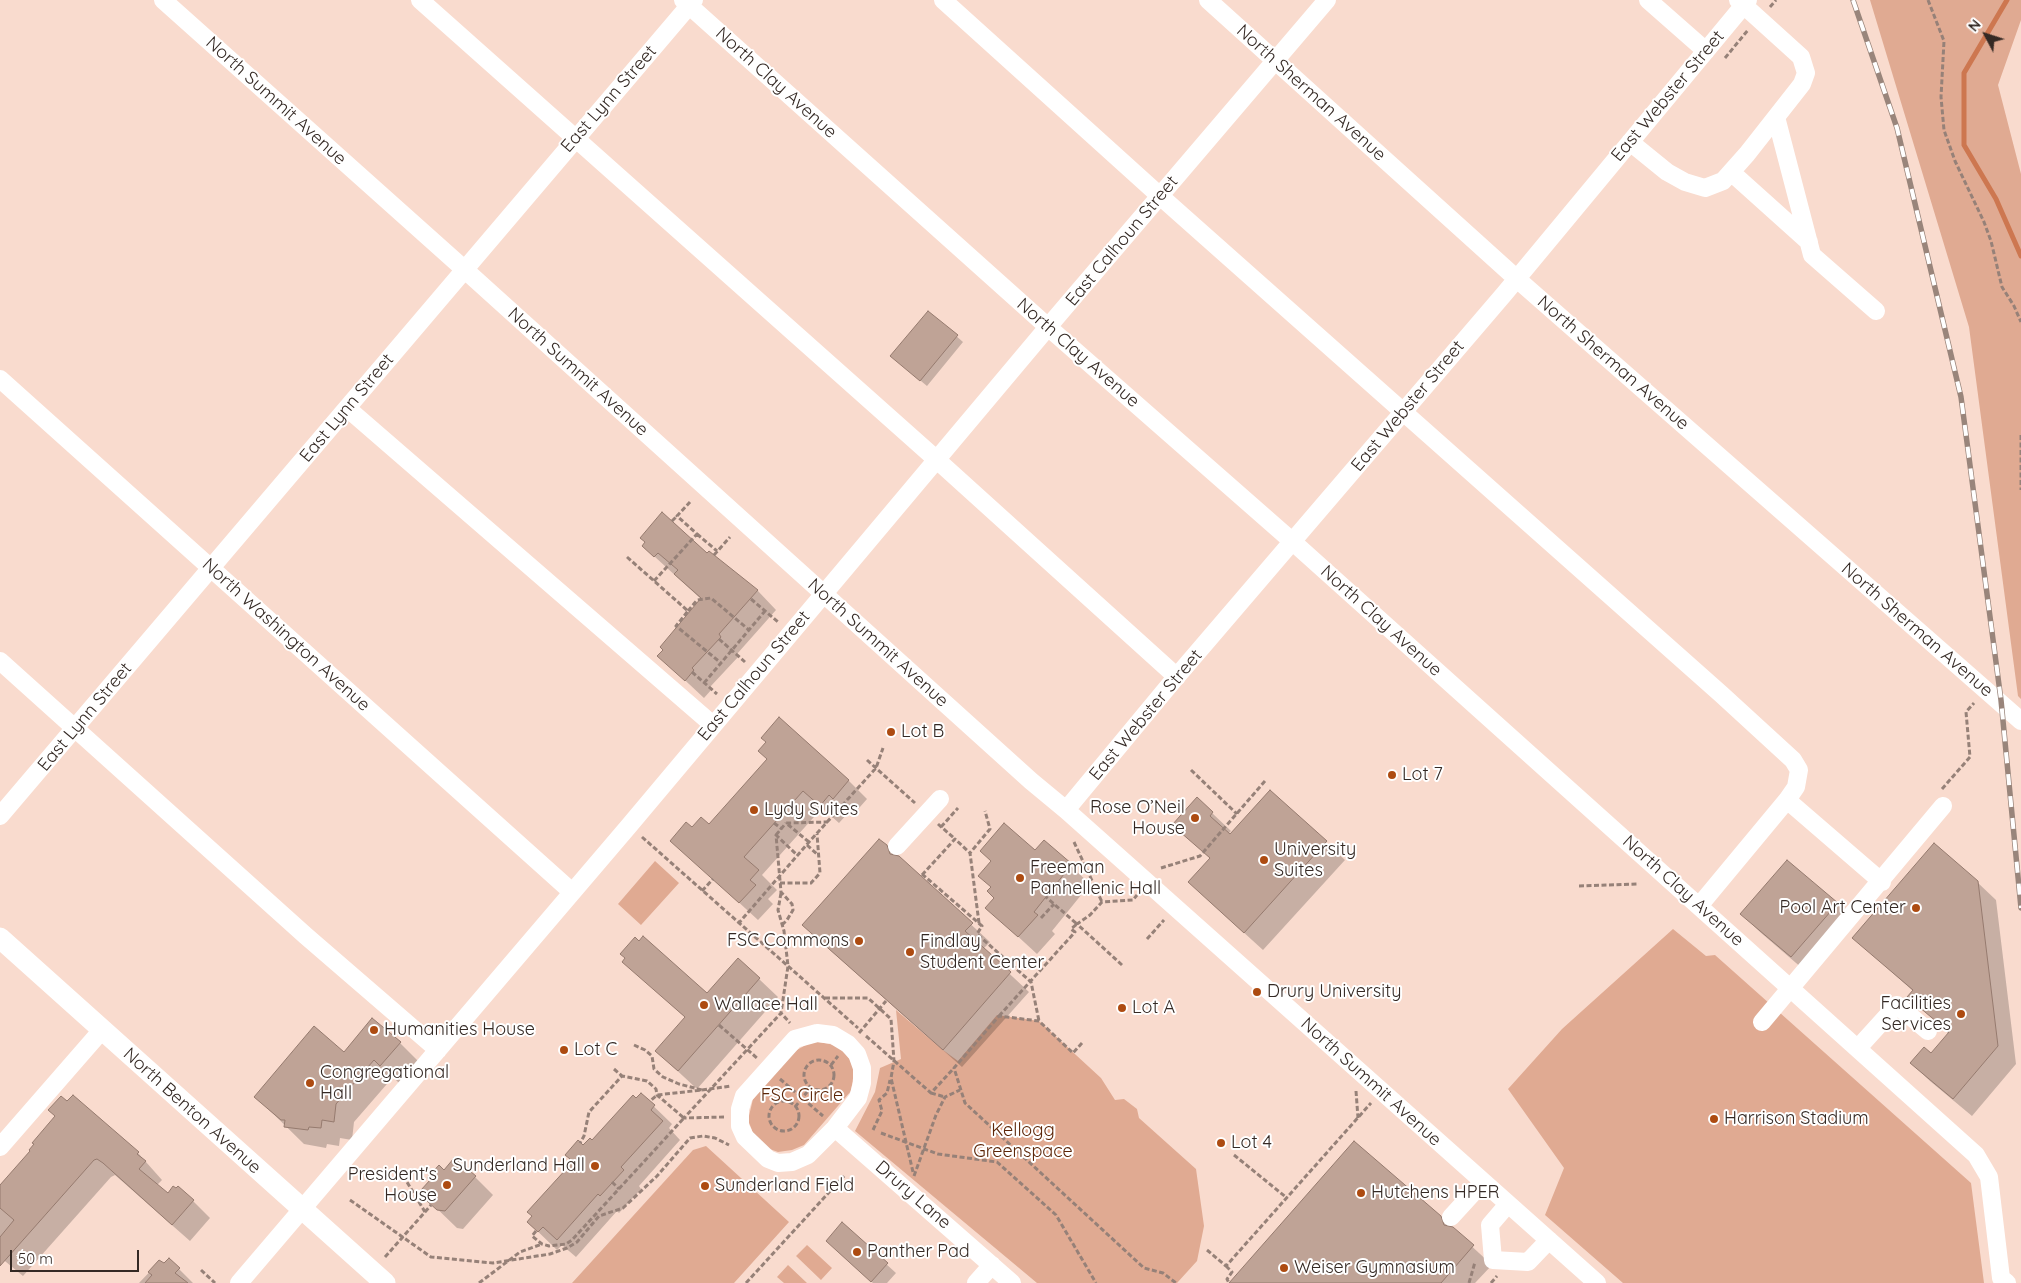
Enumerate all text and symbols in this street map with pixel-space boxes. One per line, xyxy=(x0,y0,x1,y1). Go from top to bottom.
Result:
north arrow xyxy=(1961,10,2011,60)
text: N xyxy=(1964,16,1985,35)
street label: North Sherman Avenue xyxy=(1232,20,1390,166)
street label: North Clay Avenue xyxy=(711,23,841,143)
street label: East Webster Street xyxy=(1607,26,1729,166)
street label: North Summit Avenue xyxy=(201,32,351,170)
street label: East Lynn Street xyxy=(557,41,661,157)
street label: East Calhoun Street xyxy=(1061,172,1183,310)
street label: North Sherman Avenue xyxy=(1533,291,1693,435)
street label: North Clay Avenue xyxy=(1012,294,1144,412)
street label: North Summit Avenue xyxy=(503,303,653,441)
street label: East Webster Street xyxy=(1347,336,1469,476)
street label: East Lynn Street xyxy=(295,349,399,467)
street label: North Washington Avenue xyxy=(198,554,374,716)
street label: North Sherman Avenue xyxy=(1837,558,1997,702)
street label: North Clay Avenue xyxy=(1316,561,1446,681)
street label: North Summit Avenue xyxy=(803,574,953,712)
street label: East Calhoun Street xyxy=(693,607,815,745)
street label: East Webster Street xyxy=(1085,645,1207,785)
street label: East Lynn Street xyxy=(33,658,137,776)
place label: Lot B xyxy=(901,721,944,743)
marker: Lot B xyxy=(885,726,897,738)
place label: Lot 7 xyxy=(1402,764,1443,786)
marker: Lot 7 xyxy=(1386,769,1398,781)
place label: Rose O’Neil House xyxy=(1090,797,1185,840)
place label: Lydy Suites xyxy=(764,799,858,821)
marker: Lydy Suites xyxy=(748,804,760,816)
marker: Rose O’Neil House xyxy=(1189,812,1201,824)
street label: North Clay Avenue xyxy=(1618,831,1748,951)
place label: University Suites xyxy=(1274,839,1356,882)
marker: University Suites xyxy=(1258,854,1270,866)
place label: Freeman Panhellenic Hall xyxy=(1030,857,1161,900)
marker: Freeman Panhellenic Hall xyxy=(1014,872,1026,884)
place label: Pool Art Center xyxy=(1780,897,1906,919)
marker: Pool Art Center xyxy=(1910,902,1922,914)
place label: FSC Commons xyxy=(727,930,849,952)
place label: Findlay Student Center xyxy=(920,931,1044,974)
marker: FSC Commons xyxy=(853,935,865,947)
marker: Findlay Student Center xyxy=(904,946,916,958)
place label: Drury University xyxy=(1267,981,1401,1003)
marker: Drury University xyxy=(1251,986,1263,998)
place label: Facilities Services xyxy=(1881,993,1951,1036)
place label: Wallace Hall xyxy=(714,994,818,1016)
place label: Lot A xyxy=(1132,997,1175,1019)
marker: Wallace Hall xyxy=(698,999,710,1011)
marker: Lot A xyxy=(1116,1002,1128,1014)
marker: Facilities Services xyxy=(1955,1008,1967,1020)
street label: North Summit Avenue xyxy=(1296,1013,1446,1151)
place label: Humanities House xyxy=(384,1019,535,1041)
marker: Humanities House xyxy=(368,1024,380,1036)
place label: Lot C xyxy=(574,1039,617,1061)
street label: North Benton Avenue xyxy=(119,1043,265,1179)
marker: Lot C xyxy=(558,1044,570,1056)
place label: Congregational Hall xyxy=(320,1062,449,1104)
marker: Congregational Hall xyxy=(304,1077,316,1089)
park label: FSC Circle xyxy=(761,1085,843,1107)
place label: Harrison Stadium xyxy=(1724,1108,1869,1130)
marker: Harrison Stadium xyxy=(1708,1113,1720,1125)
park label: Kellogg Greenspace xyxy=(973,1120,1073,1162)
place label: Lot 4 xyxy=(1231,1132,1272,1154)
marker: Lot 4 xyxy=(1215,1137,1227,1149)
place label: Sunderland Hall xyxy=(453,1155,585,1177)
street label: Drury Lane xyxy=(871,1156,955,1234)
marker: Sunderland Hall xyxy=(589,1160,601,1172)
place label: President's House xyxy=(348,1164,437,1206)
place label: Sunderland Field xyxy=(715,1175,854,1197)
marker: President's House xyxy=(441,1179,453,1191)
marker: Sunderland Field xyxy=(699,1180,711,1192)
place label: Hutchens HPER xyxy=(1371,1182,1500,1204)
marker: Hutchens HPER xyxy=(1355,1187,1367,1199)
scale bar xyxy=(12,1240,141,1272)
place label: Panther Pad xyxy=(867,1241,970,1263)
marker: Panther Pad xyxy=(851,1246,863,1258)
text: 50 m xyxy=(18,1249,53,1268)
place label: Weiser Gymnasium xyxy=(1294,1257,1455,1279)
marker: Weiser Gymnasium xyxy=(1278,1262,1290,1274)

